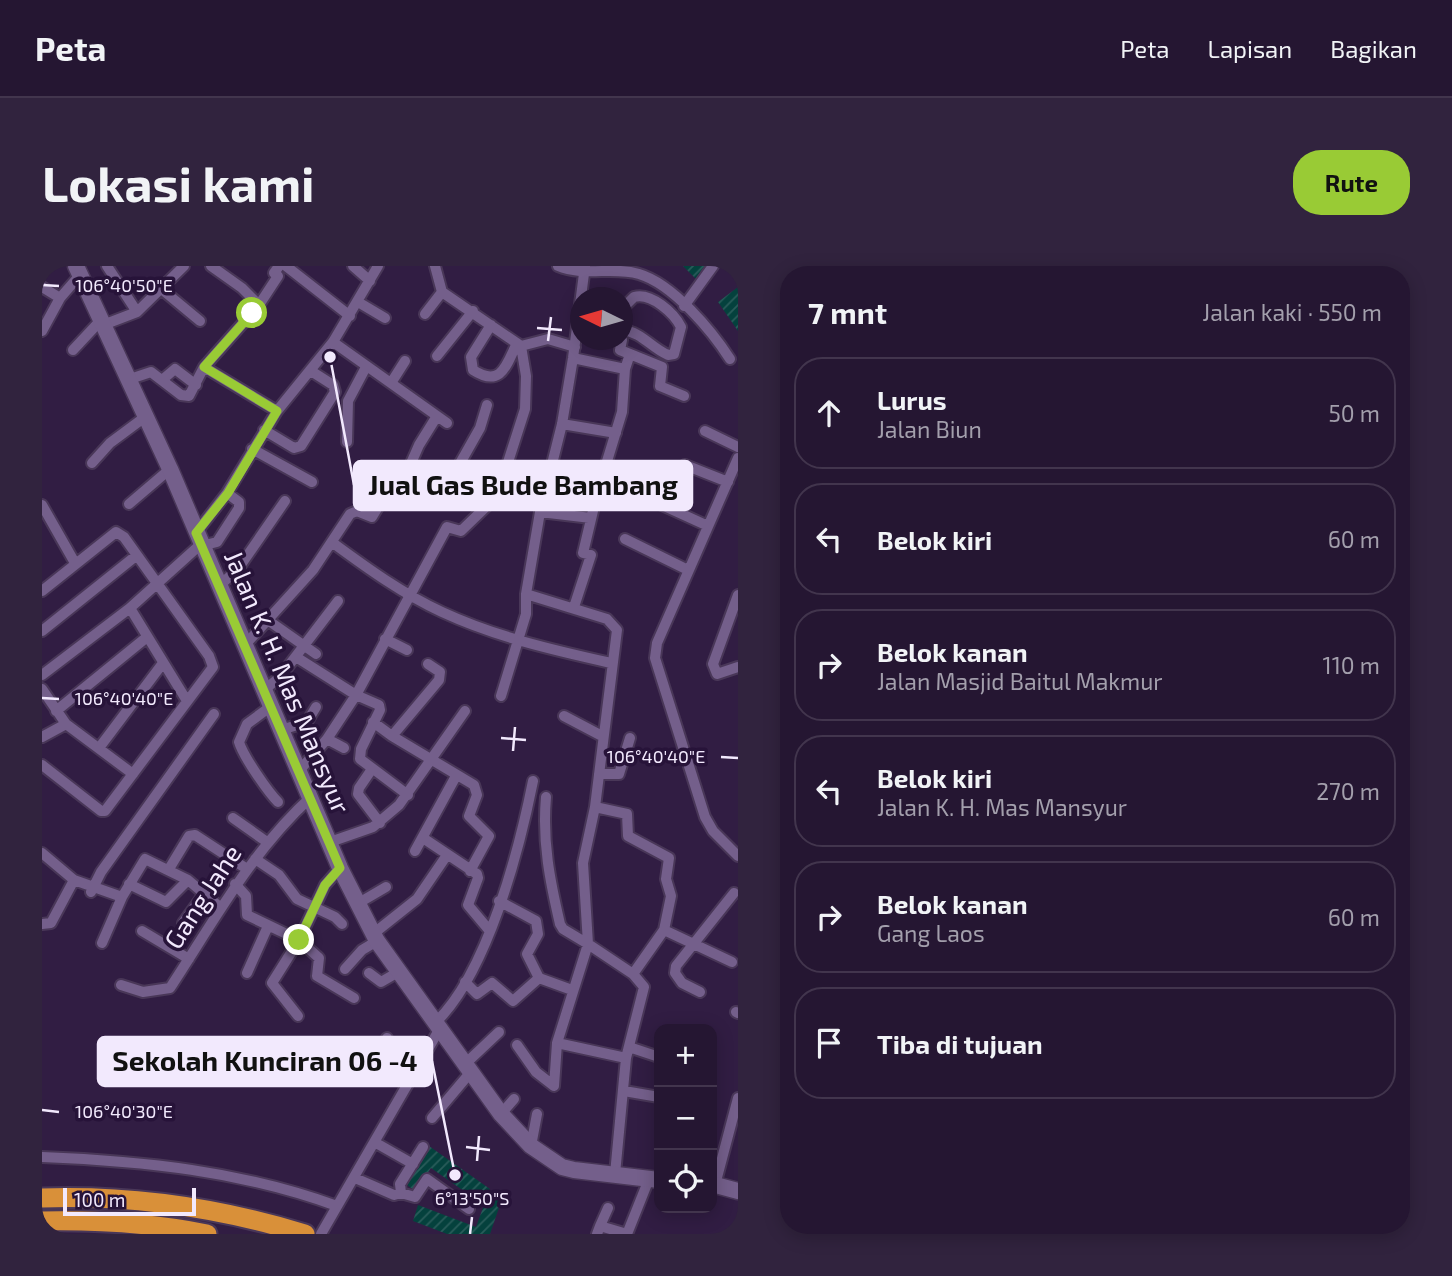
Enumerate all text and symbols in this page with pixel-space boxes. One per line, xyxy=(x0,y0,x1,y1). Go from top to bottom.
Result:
text: Peta xyxy=(35,28,106,68)
text: Peta xyxy=(1120,34,1170,63)
text: Lapisan xyxy=(1208,34,1292,63)
text: Bagikan xyxy=(1330,34,1417,63)
button: Rute xyxy=(1293,150,1410,215)
text: Lokasi kami xyxy=(42,153,315,212)
text: 106°40'50"E xyxy=(75,274,173,296)
north arrow xyxy=(570,287,633,350)
text: 7 mnt xyxy=(808,294,887,330)
route start xyxy=(236,297,267,328)
text: Jalan kaki · 550 m xyxy=(1202,298,1382,326)
text: Lurus xyxy=(877,384,947,415)
icon: ahead xyxy=(810,394,848,432)
text: 50 m xyxy=(1329,399,1380,427)
text: Jalan Biun xyxy=(877,415,982,443)
callout: Jual Gas Bude Bambang xyxy=(354,461,692,510)
text: Jual Gas Bude Bambang xyxy=(368,467,678,501)
icon: left xyxy=(810,520,848,558)
text: Belok kiri xyxy=(877,524,992,555)
text: 60 m xyxy=(1328,525,1380,553)
street label: Jalan K. H. Mas Mansyur xyxy=(219,545,358,818)
text: Belok kanan xyxy=(877,636,1028,667)
icon: right xyxy=(810,646,848,684)
text: 110 m xyxy=(1323,651,1380,679)
text: Jalan Masjid Baitul Makmur xyxy=(877,667,1162,695)
text: 106°40'40"E xyxy=(75,687,173,709)
text: 106°40'40"E xyxy=(607,745,705,767)
text: Belok kiri xyxy=(877,762,992,793)
icon: left xyxy=(810,772,848,810)
text: 270 m xyxy=(1316,777,1380,805)
text: Jalan K. H. Mas Mansyur xyxy=(877,793,1127,821)
street label: Gang Jahe xyxy=(157,838,247,954)
text: Belok kanan xyxy=(877,888,1028,919)
icon: right xyxy=(810,898,848,936)
text: 60 m xyxy=(1328,903,1380,931)
text: Gang Laos xyxy=(877,919,985,947)
route end xyxy=(283,924,314,955)
map controls xyxy=(654,1024,717,1213)
button: + xyxy=(654,1024,717,1087)
icon: arrive xyxy=(810,1024,848,1062)
text: Tiba di tujuan xyxy=(877,1028,1043,1059)
callout: Sekolah Kunciran 06 -4 xyxy=(98,1037,432,1086)
text: Sekolah Kunciran 06 -4 xyxy=(112,1043,418,1077)
button: − xyxy=(654,1087,717,1150)
text: 106°40'30"E xyxy=(75,1100,173,1122)
button: locate xyxy=(654,1150,717,1213)
scale bar xyxy=(63,1185,196,1217)
text: 6°13'50"S xyxy=(435,1187,509,1209)
text: 100 m xyxy=(74,1188,125,1211)

